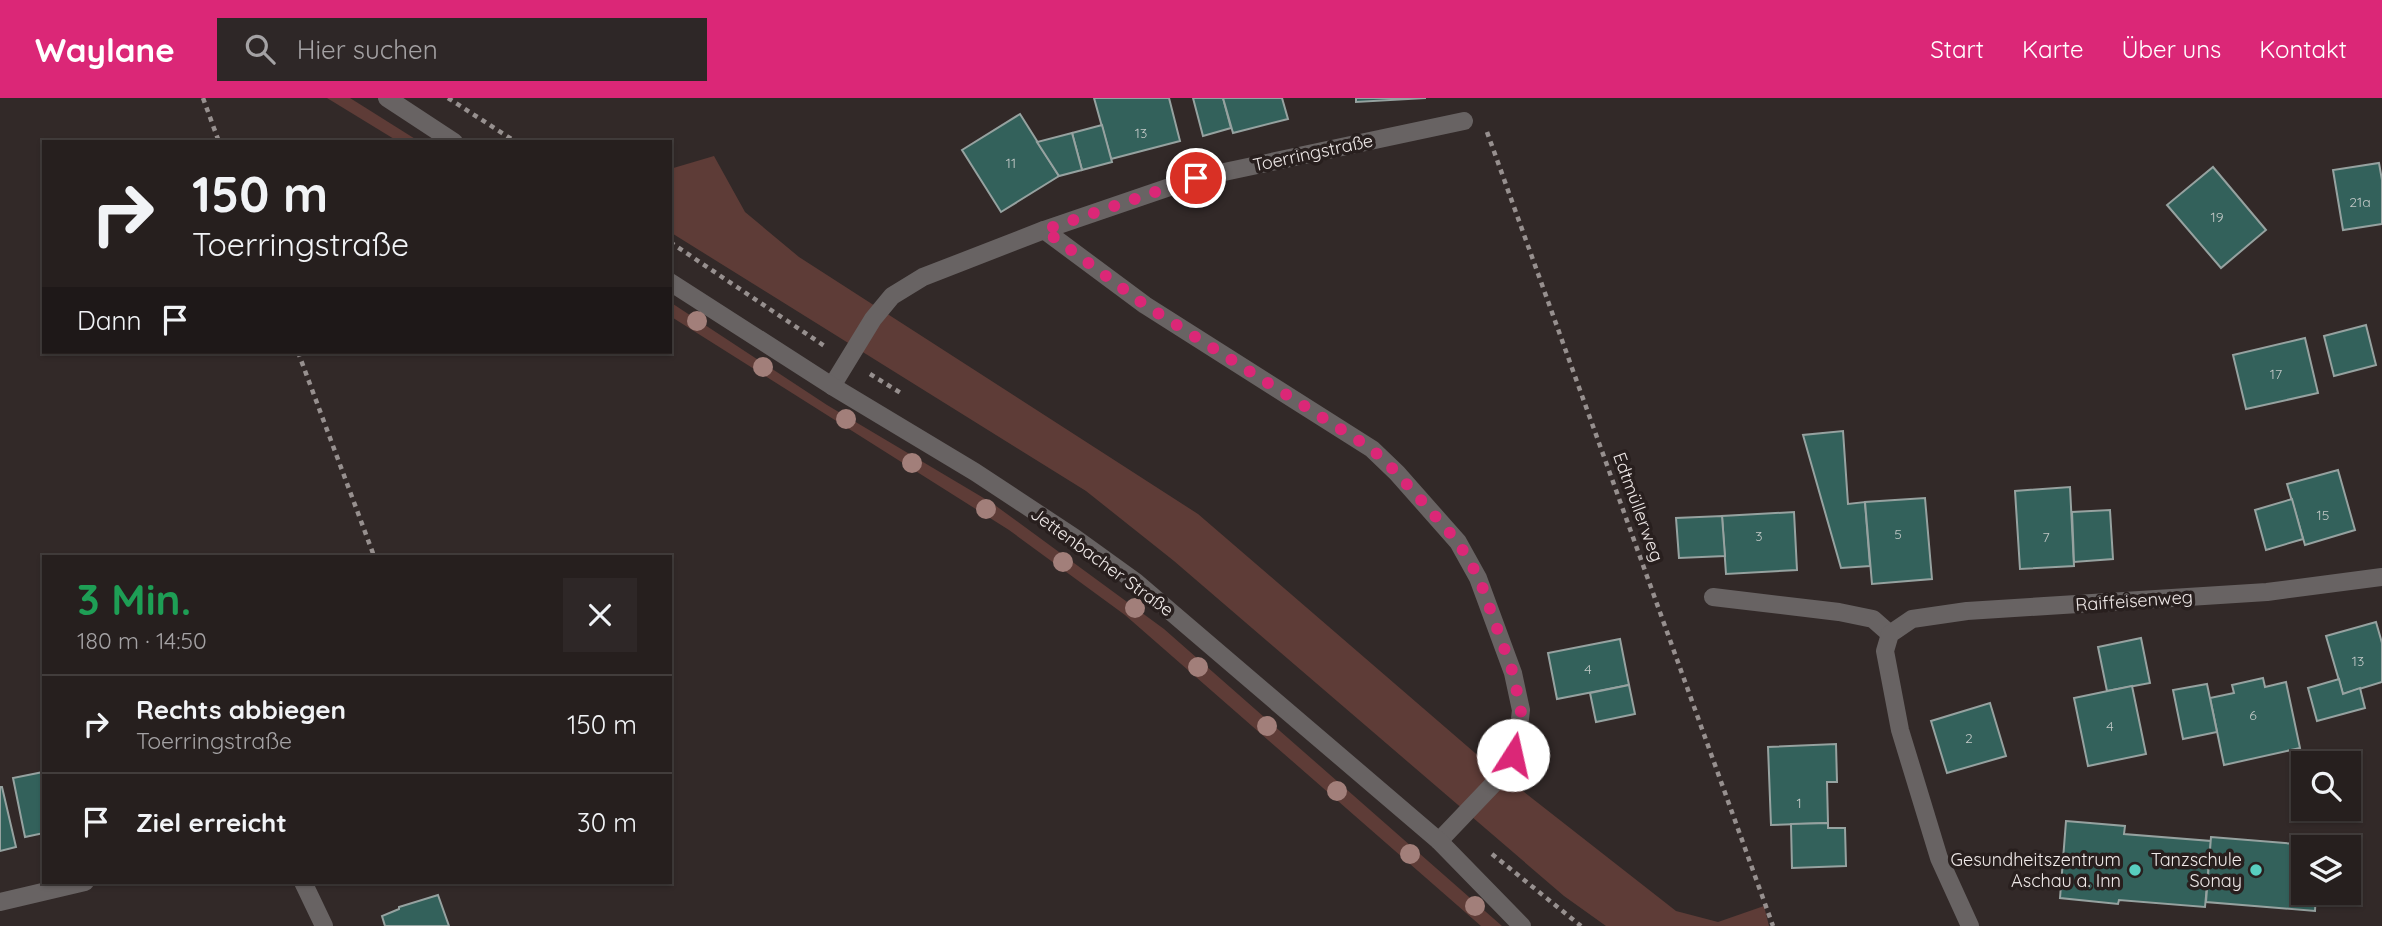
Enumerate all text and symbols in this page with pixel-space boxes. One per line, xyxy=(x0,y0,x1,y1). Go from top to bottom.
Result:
search box xyxy=(217,18,707,81)
text: Waylane xyxy=(35,29,175,70)
icon: search xyxy=(241,30,279,68)
text: Hier suchen xyxy=(297,33,438,66)
text: Start xyxy=(1930,34,1984,64)
text: Karte xyxy=(2022,34,2083,64)
text: Über uns xyxy=(2121,34,2221,64)
text: Kontakt xyxy=(2259,34,2347,64)
house number: 13 xyxy=(1135,124,1147,142)
street label: Toerringstraße xyxy=(1251,129,1375,176)
pin xyxy=(1166,148,1226,208)
house number: 11 xyxy=(1006,154,1016,172)
icon: arrive xyxy=(1177,159,1215,197)
text: 150 m xyxy=(192,163,328,224)
icon: right xyxy=(77,168,168,259)
house number: 21a xyxy=(2349,193,2371,211)
house number: 19 xyxy=(2211,208,2224,226)
text: Toerringstraße xyxy=(192,224,409,264)
icon: arrive xyxy=(156,301,194,339)
text: Dann xyxy=(77,304,142,337)
house number: 17 xyxy=(2270,365,2282,383)
street label: Edtmüllerweg xyxy=(1608,449,1669,565)
street label: Jettenbacher Straße xyxy=(1026,502,1178,621)
house number: 15 xyxy=(2317,506,2329,524)
house number: 5 xyxy=(1894,525,1902,543)
house number: 3 xyxy=(1755,527,1763,545)
house number: 7 xyxy=(2042,528,2050,546)
text: 3 Min. xyxy=(77,573,191,626)
button: close xyxy=(563,578,637,652)
street label: Raiffeisenweg xyxy=(2074,585,2193,616)
text: 180 m · 14:50 xyxy=(77,626,207,655)
house number: 13 xyxy=(2352,652,2364,670)
house number: 4 xyxy=(1584,660,1592,678)
text: Rechts abbiegen xyxy=(136,693,346,726)
icon: right xyxy=(77,705,115,743)
house number: 6 xyxy=(2249,706,2257,724)
text: 150 m xyxy=(567,708,637,741)
house number: 4 xyxy=(2106,717,2114,735)
position arrow xyxy=(1476,718,1550,792)
text: Toerringstraße xyxy=(136,726,292,755)
house number: 2 xyxy=(1965,729,1973,747)
map controls xyxy=(2291,751,2361,905)
button: search xyxy=(2291,751,2361,821)
house number: 1 xyxy=(1796,794,1802,812)
icon: arrive xyxy=(77,803,115,841)
text: Ziel erreicht xyxy=(136,806,287,839)
text: 30 m xyxy=(577,806,637,839)
button: layers xyxy=(2291,835,2361,905)
place label: Gesundheitszentrum Aschau a. Inn xyxy=(1950,848,2121,892)
place label: Tanzschule Sonay xyxy=(2151,848,2242,892)
marker: Gesundheitszentrum Aschau a. Inn xyxy=(2127,862,2143,878)
marker: Tanzschule Sonay xyxy=(2248,862,2264,878)

